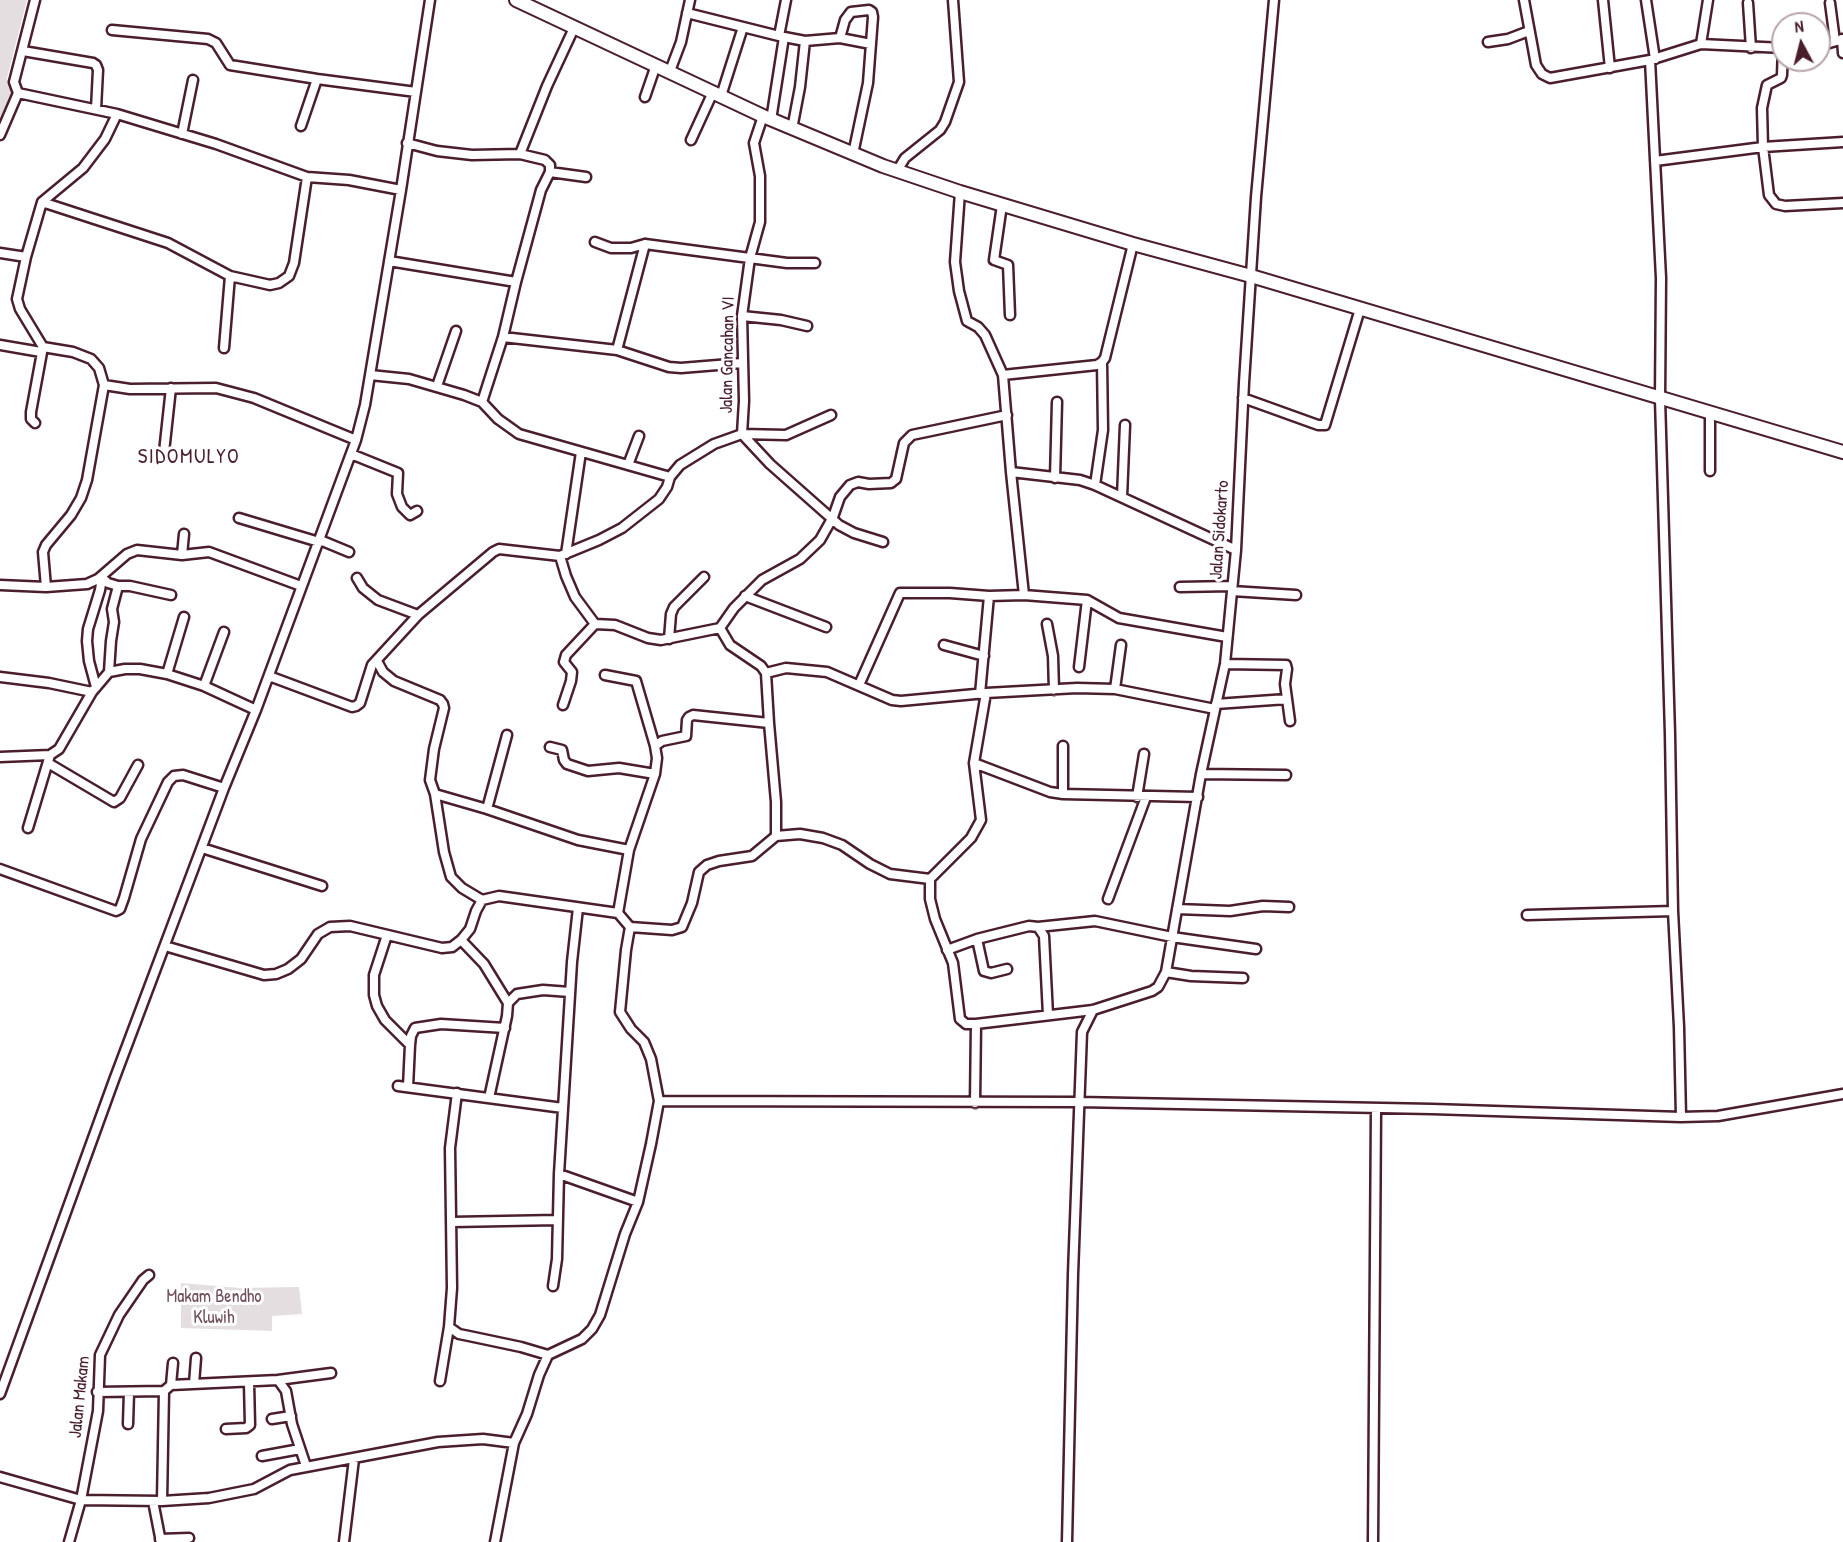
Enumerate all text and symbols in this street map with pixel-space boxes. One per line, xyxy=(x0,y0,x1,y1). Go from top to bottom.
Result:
north arrow xyxy=(1771,12,1831,72)
text: N xyxy=(1793,15,1805,38)
street label: Jalan Gancahan VI xyxy=(716,296,740,414)
district label: SIDOMULYO xyxy=(138,444,240,470)
street label: Jalan Sidokarto xyxy=(1206,480,1234,580)
park label: Makam Bendho Kluwih xyxy=(167,1286,261,1328)
street label: Jalan Makam xyxy=(65,1355,95,1439)

